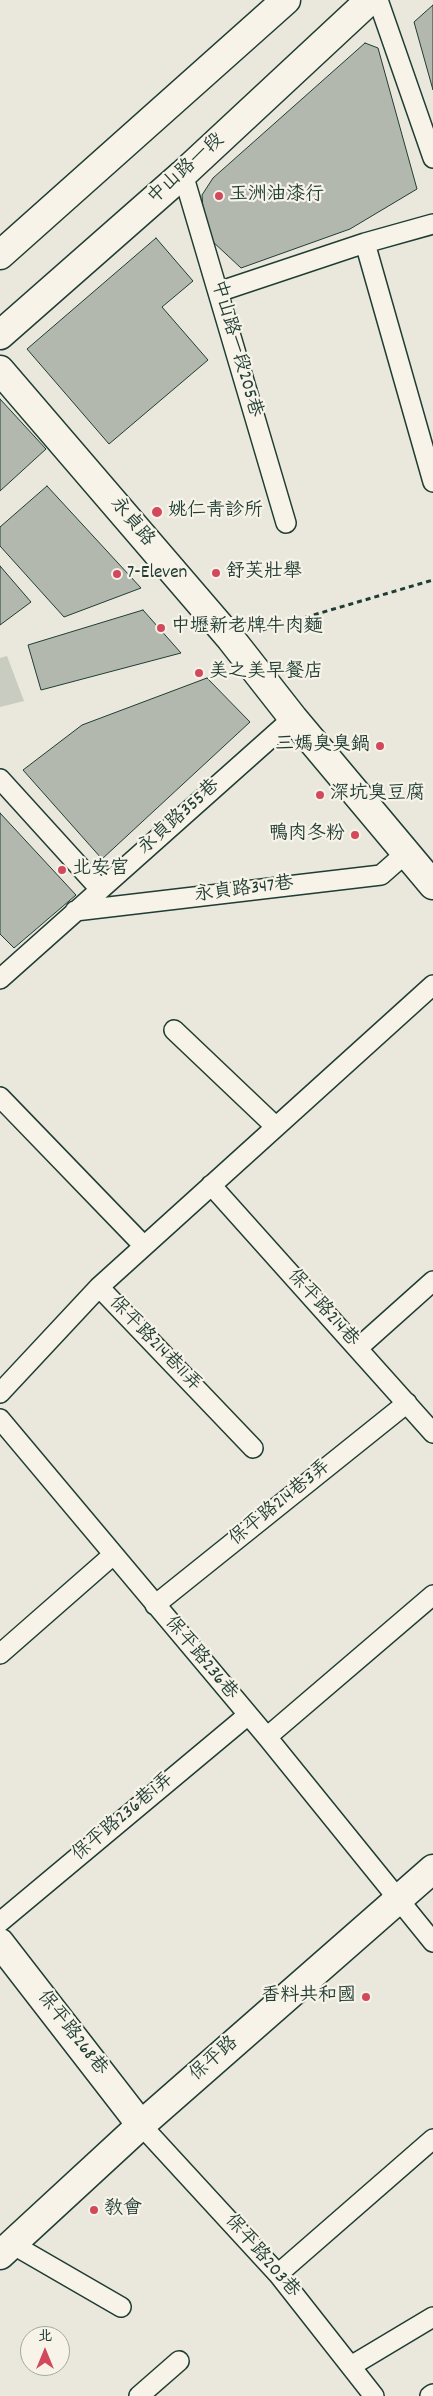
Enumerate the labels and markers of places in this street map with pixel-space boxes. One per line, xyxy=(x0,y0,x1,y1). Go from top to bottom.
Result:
place label: 玉洲油漆行 xyxy=(229,185,324,207)
marker: 玉洲油漆行 xyxy=(213,190,225,202)
place label: 姚仁青診所 xyxy=(168,501,263,523)
marker: 姚仁青診所 xyxy=(150,505,164,519)
place label: 舒芙壯舉 xyxy=(226,562,302,584)
place label: 7-Eleven xyxy=(127,563,187,585)
marker: 舒芙壯舉 xyxy=(210,567,222,579)
marker: 7-Eleven xyxy=(111,568,123,580)
place label: 中壢新老牌牛肉麵 xyxy=(171,617,323,639)
marker: 中壢新老牌牛肉麵 xyxy=(155,622,167,634)
place label: 美之美早餐店 xyxy=(209,662,323,684)
marker: 美之美早餐店 xyxy=(193,667,205,679)
place label: 三媽臭臭鍋 xyxy=(275,735,370,757)
marker: 三媽臭臭鍋 xyxy=(374,740,386,752)
place label: 深坑臭豆腐 xyxy=(330,784,425,806)
marker: 深坑臭豆腐 xyxy=(314,789,326,801)
place label: 鴨肉冬粉 xyxy=(269,824,345,846)
marker: 鴨肉冬粉 xyxy=(349,829,361,841)
place label: 北安宮 xyxy=(72,859,129,881)
marker: 北安宮 xyxy=(56,864,68,876)
place label: 香料共和國 xyxy=(261,1986,356,2008)
marker: 香料共和國 xyxy=(360,1991,372,2003)
place label: 教會 xyxy=(104,2199,142,2221)
marker: 教會 xyxy=(88,2204,100,2216)

